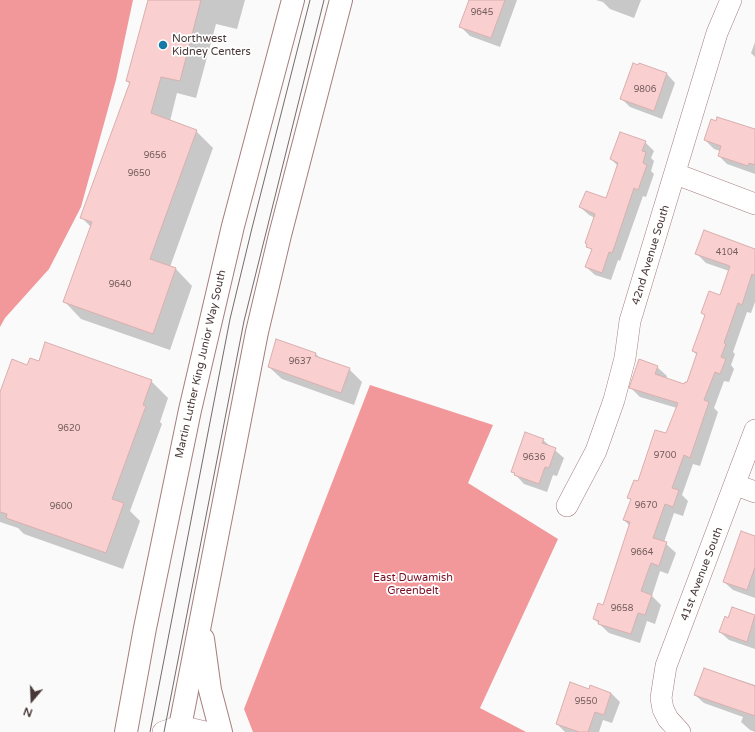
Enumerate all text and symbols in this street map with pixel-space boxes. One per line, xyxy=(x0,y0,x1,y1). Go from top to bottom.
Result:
house number: 9645 xyxy=(471,8,493,18)
place label: Northwest Kidney Centers xyxy=(172,32,251,58)
marker: Northwest Kidney Centers xyxy=(157,39,169,51)
house number: 9806 xyxy=(634,85,656,95)
house number: 9656 xyxy=(144,151,166,161)
house number: 9650 xyxy=(128,169,150,179)
street label: 42nd Avenue South xyxy=(630,204,672,306)
house number: 4104 xyxy=(716,248,738,258)
street label: Martin Luther King Junior Way South xyxy=(173,268,229,460)
house number: 9640 xyxy=(109,280,131,290)
house number: 9637 xyxy=(289,357,311,367)
house number: 9620 xyxy=(58,424,80,434)
house number: 9700 xyxy=(654,451,676,461)
house number: 9636 xyxy=(523,453,545,463)
house number: 9670 xyxy=(635,501,657,511)
house number: 9600 xyxy=(50,502,72,512)
street label: 41st Avenue South xyxy=(678,525,726,623)
house number: 9664 xyxy=(631,548,653,558)
park label: East Duwamish Greenbelt xyxy=(373,571,453,597)
house number: 9658 xyxy=(611,604,633,614)
north arrow xyxy=(12,680,52,720)
house number: 9550 xyxy=(575,697,597,707)
text: N xyxy=(22,704,34,719)

